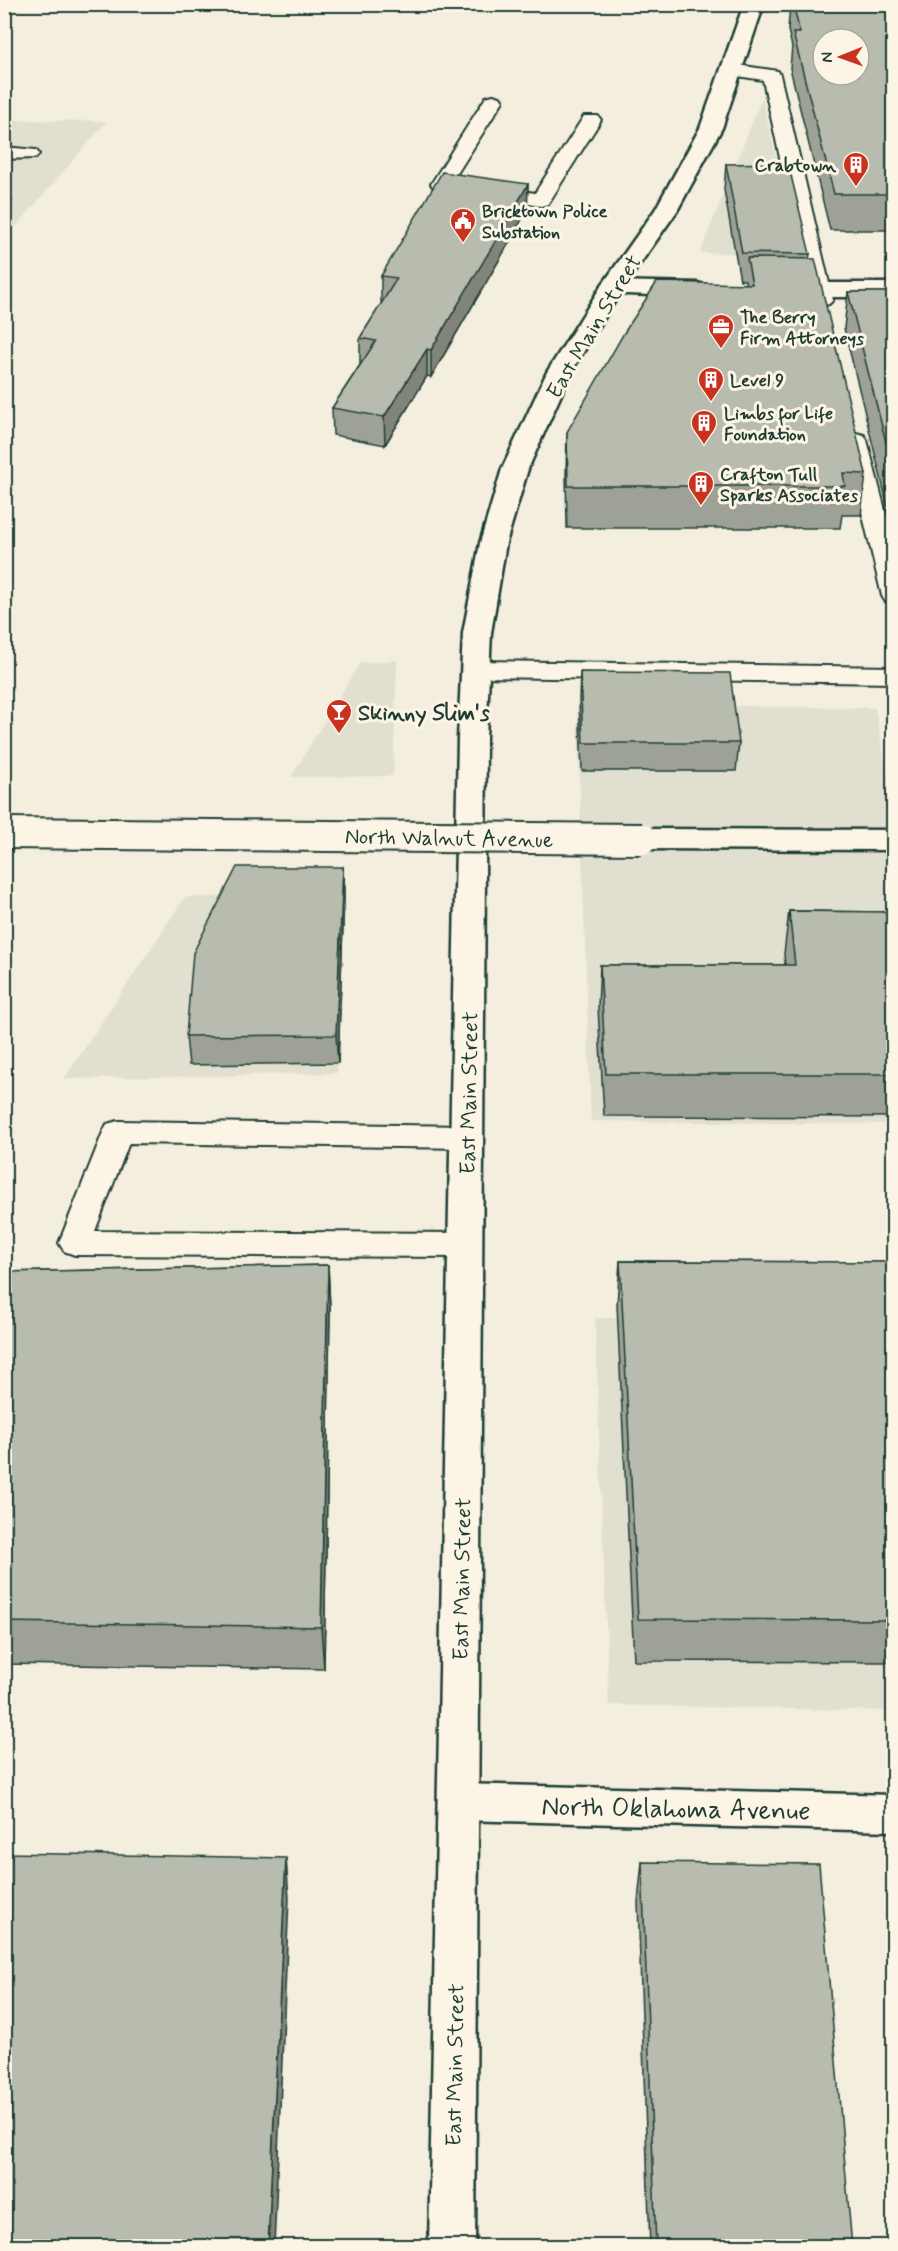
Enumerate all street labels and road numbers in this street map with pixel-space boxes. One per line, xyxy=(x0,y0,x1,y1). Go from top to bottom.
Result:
street label: East Main Street xyxy=(541,250,649,404)
street label: North Walnut Avenue xyxy=(345,823,553,855)
street label: East Main Street xyxy=(455,1011,485,1175)
street label: East Main Street xyxy=(448,1497,478,1661)
street label: North Oklahoma Avenue xyxy=(541,1790,811,1829)
street label: East Main Street xyxy=(441,1983,471,2147)

